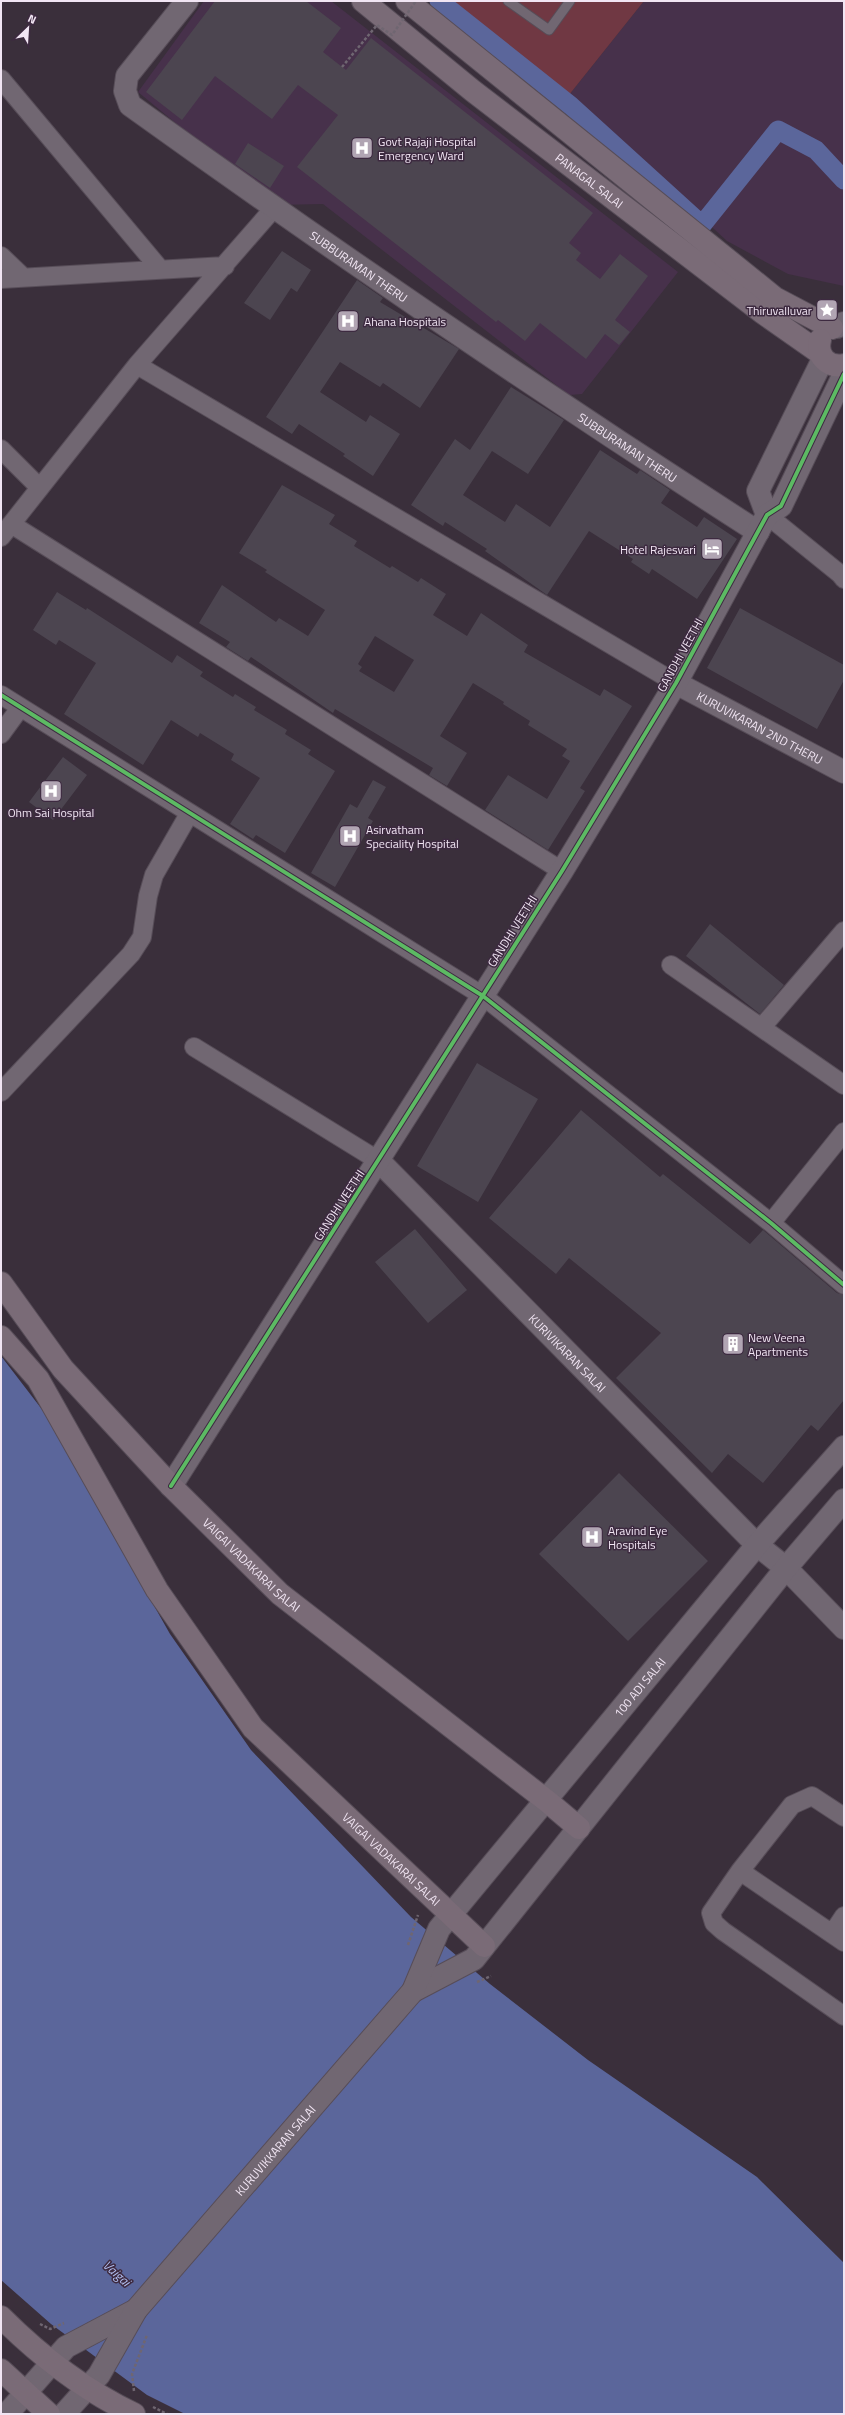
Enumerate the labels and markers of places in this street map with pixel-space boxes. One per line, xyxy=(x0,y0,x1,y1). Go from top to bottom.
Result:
place label: Govt Rajaji Hospital Emergency Ward xyxy=(378,132,476,165)
hospital icon: Govt Rajaji Hospital Emergency Ward xyxy=(349,135,375,161)
place icon: Thiruvalluvar xyxy=(814,297,840,323)
place label: Thiruvalluvar xyxy=(747,301,812,320)
hospital icon: Ahana Hospitals xyxy=(335,308,361,334)
place label: Ahana Hospitals xyxy=(364,312,447,331)
hotel icon: Hotel Rajesvari xyxy=(699,536,725,562)
place label: Hotel Rajesvari xyxy=(620,540,696,559)
hospital icon: Ohm Sai Hospital xyxy=(38,778,64,804)
place label: Ohm Sai Hospital xyxy=(8,803,94,822)
place label: Asirvatham Speciality Hospital xyxy=(366,820,459,853)
hospital icon: Asirvatham Speciality Hospital xyxy=(337,823,363,849)
place label: New Veena Apartments xyxy=(748,1328,809,1361)
building icon: New Veena Apartments xyxy=(720,1331,746,1357)
place label: Aravind Eye Hospitals xyxy=(608,1521,667,1554)
hospital icon: Aravind Eye Hospitals xyxy=(579,1524,605,1550)

